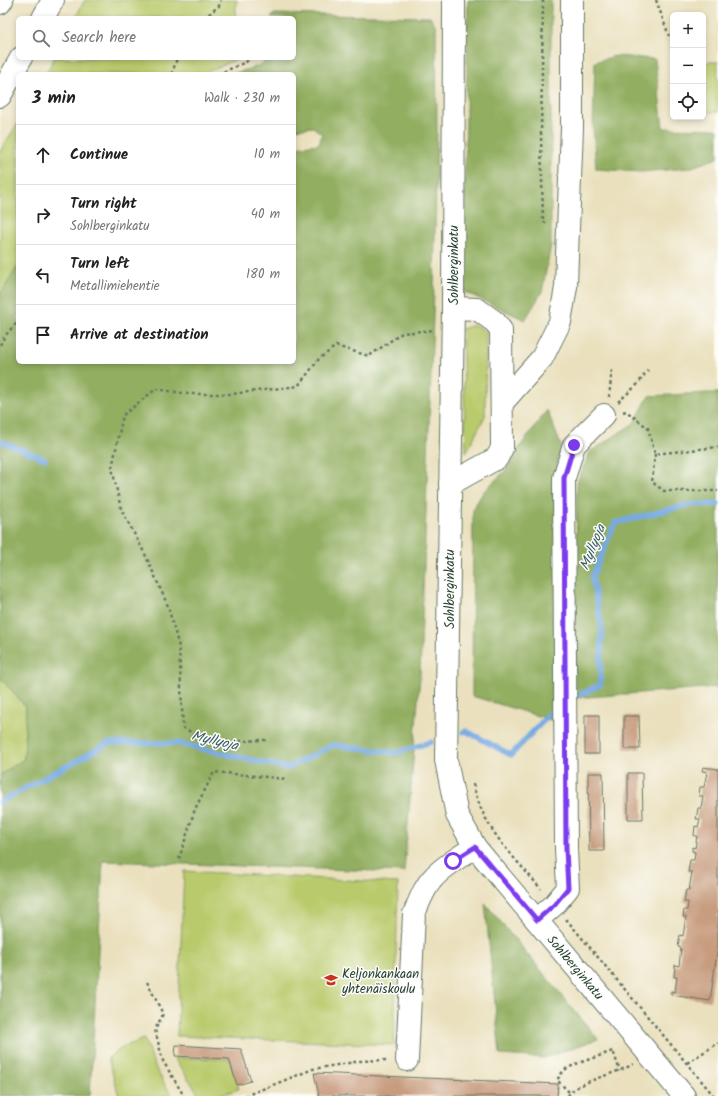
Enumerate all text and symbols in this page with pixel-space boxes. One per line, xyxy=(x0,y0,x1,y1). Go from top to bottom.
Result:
map controls xyxy=(670,12,706,120)
button: + xyxy=(670,12,706,48)
search box xyxy=(16,16,296,60)
text: Search here xyxy=(62,26,136,50)
icon: search xyxy=(30,27,52,49)
button: − xyxy=(670,48,706,84)
button: locate xyxy=(670,84,706,120)
text: 3 min xyxy=(32,85,76,112)
text: Walk · 230 m xyxy=(204,88,280,109)
text: Continue xyxy=(70,143,128,167)
icon: ahead xyxy=(32,144,54,166)
text: 10 m xyxy=(254,144,280,165)
text: Turn right xyxy=(70,192,137,216)
icon: right xyxy=(32,204,54,226)
text: 40 m xyxy=(251,204,280,225)
text: Sohlberginkatu xyxy=(70,216,150,237)
street label: Sohlberginkatu xyxy=(444,224,465,305)
text: Turn left xyxy=(70,252,130,276)
icon: left xyxy=(32,264,54,286)
text: 180 m xyxy=(246,264,280,285)
text: Metallimiehentie xyxy=(70,276,160,297)
text: Arrive at destination xyxy=(70,323,209,347)
icon: arrive xyxy=(32,324,54,346)
route end xyxy=(565,436,583,454)
water label: Myllyoja xyxy=(574,520,613,574)
street label: Sohlberginkatu xyxy=(440,548,461,629)
water label: Myllyoja xyxy=(189,725,242,757)
route start xyxy=(444,852,462,870)
street label: Sohlberginkatu xyxy=(541,931,609,1006)
place label: Keljonkankaan yhtenäiskoulu xyxy=(341,964,419,1000)
school or university icon: Keljonkankaan yhtenäiskoulu xyxy=(323,972,339,988)

